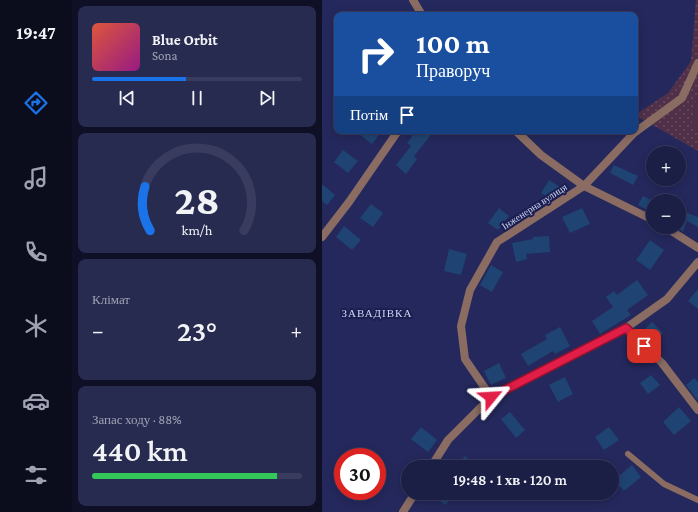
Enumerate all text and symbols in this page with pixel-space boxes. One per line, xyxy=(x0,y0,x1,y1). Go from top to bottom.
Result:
text: 19:47 xyxy=(16,23,56,43)
icon: right xyxy=(350,28,402,80)
text: 100 m xyxy=(416,28,490,59)
text: Blue Orbit xyxy=(152,32,218,48)
text: Sona xyxy=(152,48,178,63)
text: Праворуч xyxy=(416,61,490,81)
icon: previous xyxy=(116,87,138,109)
icon: pause xyxy=(186,87,208,109)
icon: next xyxy=(256,87,278,109)
icon: directions xyxy=(22,89,50,117)
icon: arrive xyxy=(396,104,418,126)
text: Потім xyxy=(350,107,388,123)
map controls xyxy=(646,146,686,234)
button: + xyxy=(646,146,686,186)
icon: music xyxy=(22,164,50,192)
text: 28 xyxy=(174,177,220,223)
street label: Інженерна вулиця xyxy=(500,181,569,232)
button: − xyxy=(646,194,686,234)
text: km/h xyxy=(182,221,213,237)
icon: phone xyxy=(22,238,50,266)
text: Клімат xyxy=(92,292,130,307)
district label: ЗАВАДІВКА xyxy=(342,307,412,319)
icon: climate xyxy=(22,312,50,340)
text: 23° xyxy=(177,314,217,347)
text: − xyxy=(92,318,104,343)
text: + xyxy=(290,318,302,343)
pin xyxy=(627,329,661,363)
icon: arrive xyxy=(633,335,655,357)
position arrow xyxy=(470,376,512,418)
icon: car xyxy=(22,387,50,415)
text: Запас ходу · 88% xyxy=(92,412,182,427)
text: 440 km xyxy=(92,434,188,467)
speed limit sign: 30 xyxy=(334,448,386,500)
icon: filters xyxy=(22,461,50,489)
text: 19:48 · 1 хв · 120 m xyxy=(453,472,567,488)

